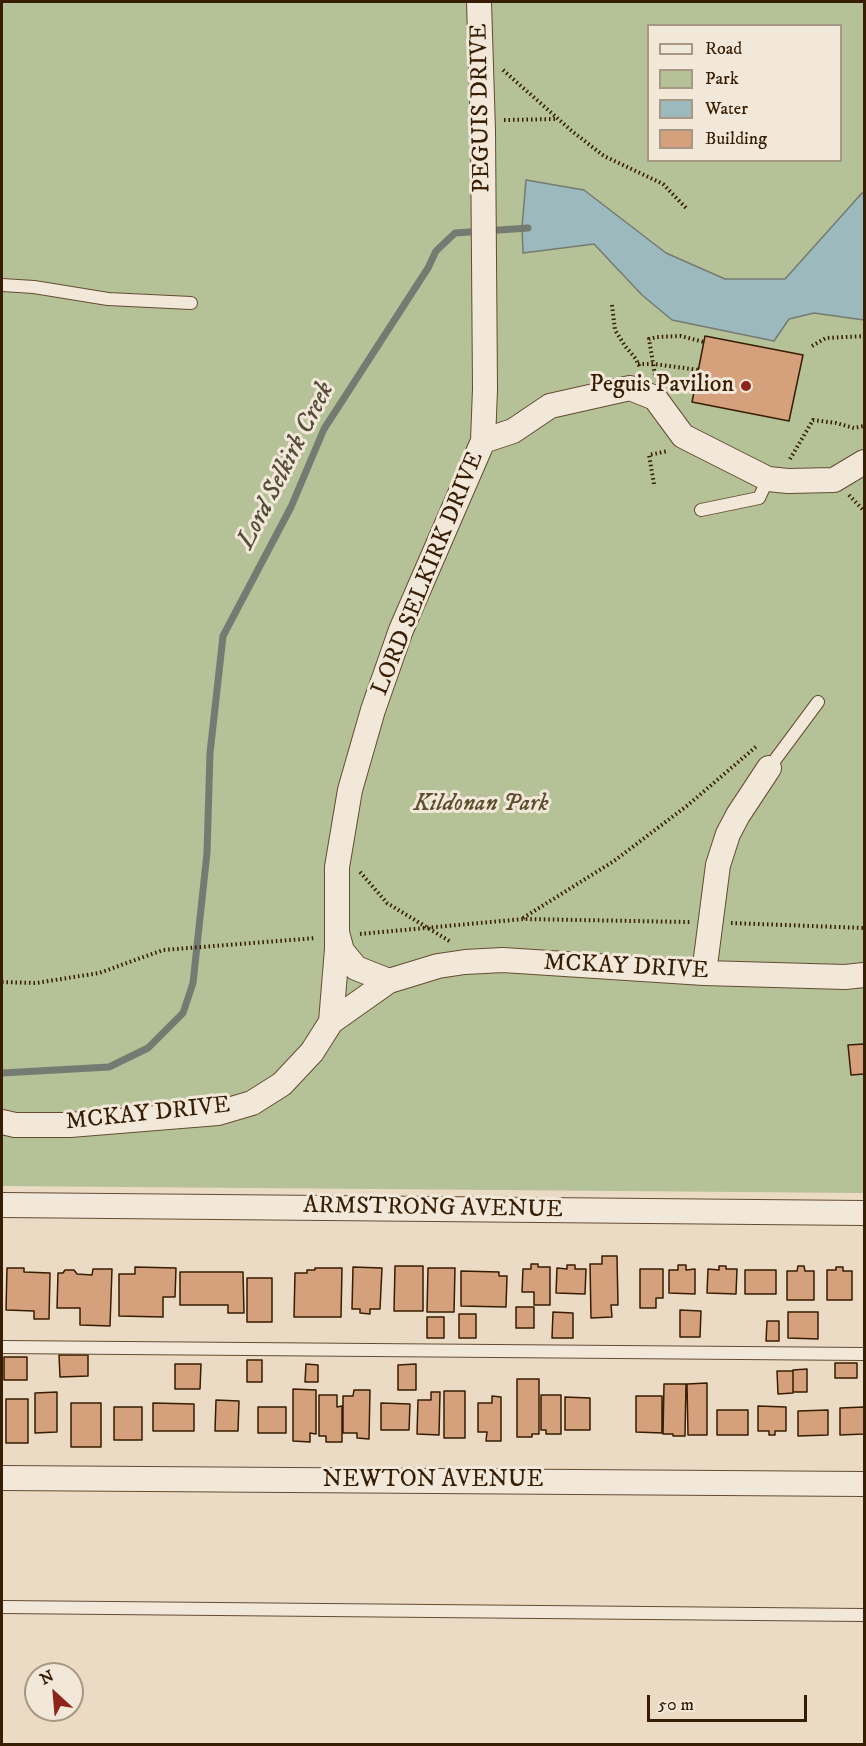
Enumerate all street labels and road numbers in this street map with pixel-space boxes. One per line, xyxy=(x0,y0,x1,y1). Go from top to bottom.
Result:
street label: PEGUIS DRIVE xyxy=(466,23,498,193)
street label: LORD SELKIRK DRIVE xyxy=(367,448,491,700)
street label: MCKAY DRIVE xyxy=(543,949,709,987)
street label: MCKAY DRIVE xyxy=(64,1092,232,1138)
street label: ARMSTRONG AVENUE xyxy=(303,1192,563,1226)
street label: NEWTON AVENUE xyxy=(323,1467,543,1495)

